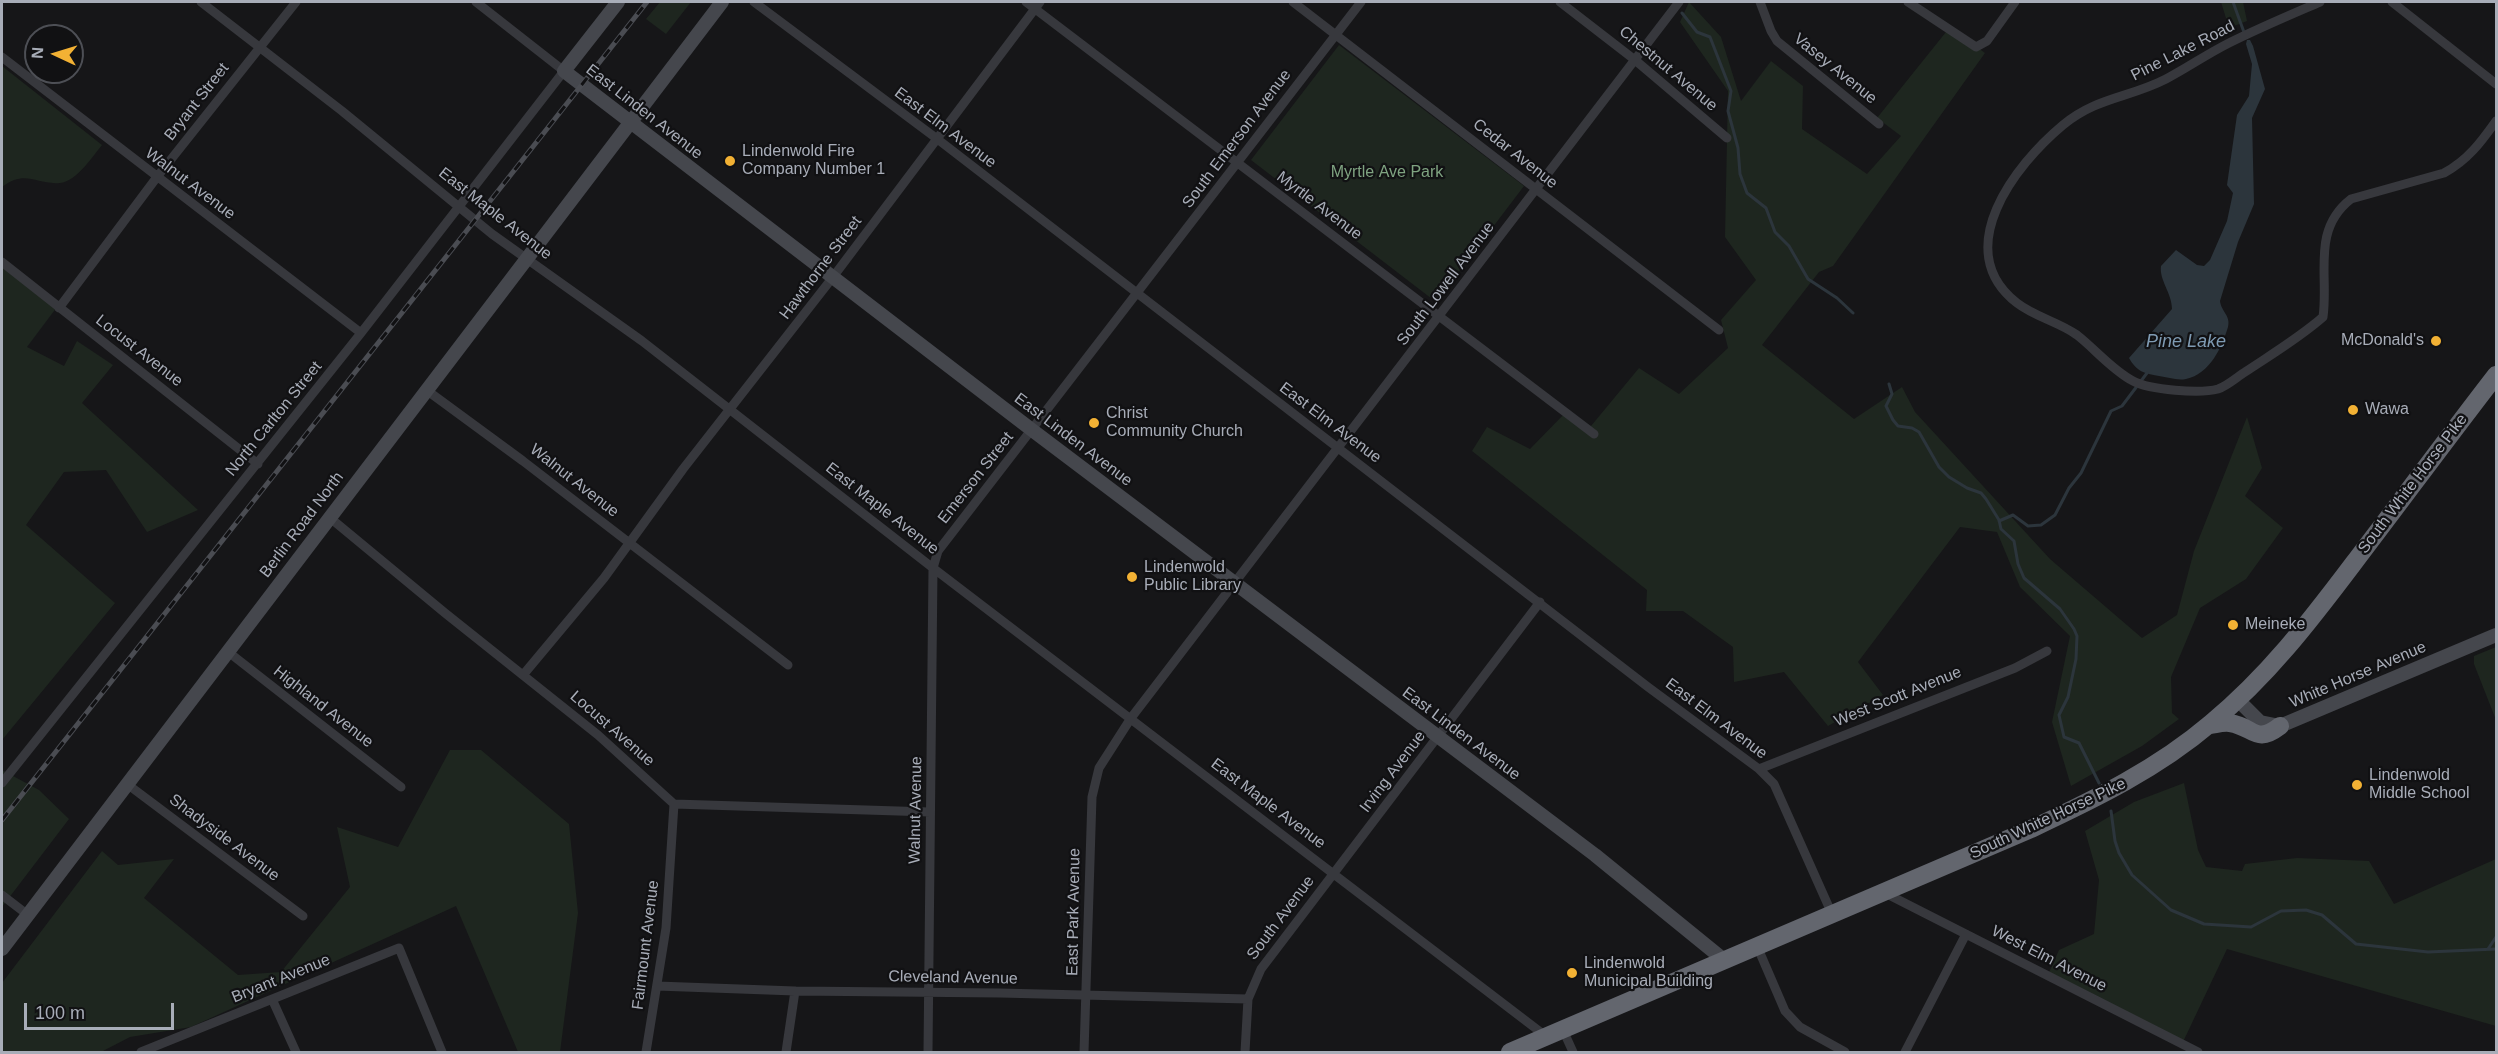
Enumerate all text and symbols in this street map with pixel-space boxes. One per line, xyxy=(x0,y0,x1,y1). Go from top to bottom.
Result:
street label: Pine Lake Road xyxy=(2128,17,2238,85)
street label: Chestnut Avenue xyxy=(1615,22,1721,116)
north arrow xyxy=(24,24,84,84)
street label: Vasey Avenue xyxy=(1789,30,1881,108)
text: N xyxy=(29,46,46,59)
street label: Bryant Street xyxy=(161,59,233,145)
street label: East Linden Avenue xyxy=(582,60,706,164)
street label: South Emerson Avenue xyxy=(1179,66,1295,212)
street label: East Elm Avenue xyxy=(890,83,1000,173)
street label: Cedar Avenue xyxy=(1469,115,1561,193)
place label: Lindenwold Fire Company Number 1 xyxy=(742,142,885,180)
street label: Walnut Avenue xyxy=(141,144,239,224)
marker: Lindenwold Fire Company Number 1 xyxy=(723,154,737,168)
park label: Myrtle Ave Park xyxy=(1331,163,1443,183)
street label: East Maple Avenue xyxy=(435,164,555,264)
street label: Myrtle Avenue xyxy=(1273,168,1365,244)
street label: Hawthorne Street xyxy=(776,213,866,323)
street label: South Lowell Avenue xyxy=(1393,218,1499,350)
street label: Locust Avenue xyxy=(91,311,187,391)
water label: Pine Lake xyxy=(2146,331,2226,353)
place label: McDonald's xyxy=(2341,331,2424,351)
marker: McDonald's xyxy=(2429,334,2443,348)
street label: North Carlton Street xyxy=(222,358,326,480)
street label: East Elm Avenue xyxy=(1275,378,1385,468)
street label: East Linden Avenue xyxy=(1010,389,1136,491)
place label: Wawa xyxy=(2365,400,2409,420)
marker: Wawa xyxy=(2346,403,2360,417)
place label: Christ Community Church xyxy=(1106,404,1243,442)
street label: South White Horse Pike xyxy=(2354,410,2472,558)
marker: Christ Community Church xyxy=(1087,416,1101,430)
street label: Emerson Street xyxy=(934,428,1018,528)
street label: Walnut Avenue xyxy=(526,440,622,522)
street label: East Maple Avenue xyxy=(822,459,942,559)
street label: Berlin Road North xyxy=(256,468,348,582)
place label: Lindenwold Public Library xyxy=(1144,558,1241,596)
marker: Lindenwold Public Library xyxy=(1125,570,1139,584)
place label: Meineke xyxy=(2245,615,2305,635)
marker: Meineke xyxy=(2226,618,2240,632)
street label: White Horse Avenue xyxy=(2287,638,2429,712)
street label: Highland Avenue xyxy=(269,662,377,752)
street label: West Scott Avenue xyxy=(1832,663,1964,731)
street label: East Elm Avenue xyxy=(1661,674,1771,764)
street label: East Linden Avenue xyxy=(1398,683,1524,785)
street label: Locust Avenue xyxy=(566,687,658,771)
street label: Irving Avenue xyxy=(1356,727,1430,817)
street label: East Maple Avenue xyxy=(1207,755,1329,853)
street label: Walnut Avenue xyxy=(905,756,927,864)
place label: Lindenwold Middle School xyxy=(2369,766,2470,804)
street label: South White Horse Pike xyxy=(1967,774,2129,864)
marker: Lindenwold Middle School xyxy=(2350,778,2364,792)
street label: Shadyside Avenue xyxy=(165,790,283,886)
street label: East Park Avenue xyxy=(1063,848,1085,976)
street label: South Avenue xyxy=(1243,872,1319,964)
street label: Fairmount Avenue xyxy=(629,879,663,1011)
street label: West Elm Avenue xyxy=(1988,922,2110,996)
street label: Bryant Avenue xyxy=(229,950,333,1008)
place label: Lindenwold Municipal Building xyxy=(1584,954,1713,992)
marker: Lindenwold Municipal Building xyxy=(1565,966,1579,980)
street label: Cleveland Avenue xyxy=(888,967,1018,989)
scale bar xyxy=(27,991,177,1029)
text: 100 m xyxy=(35,1003,85,1023)

